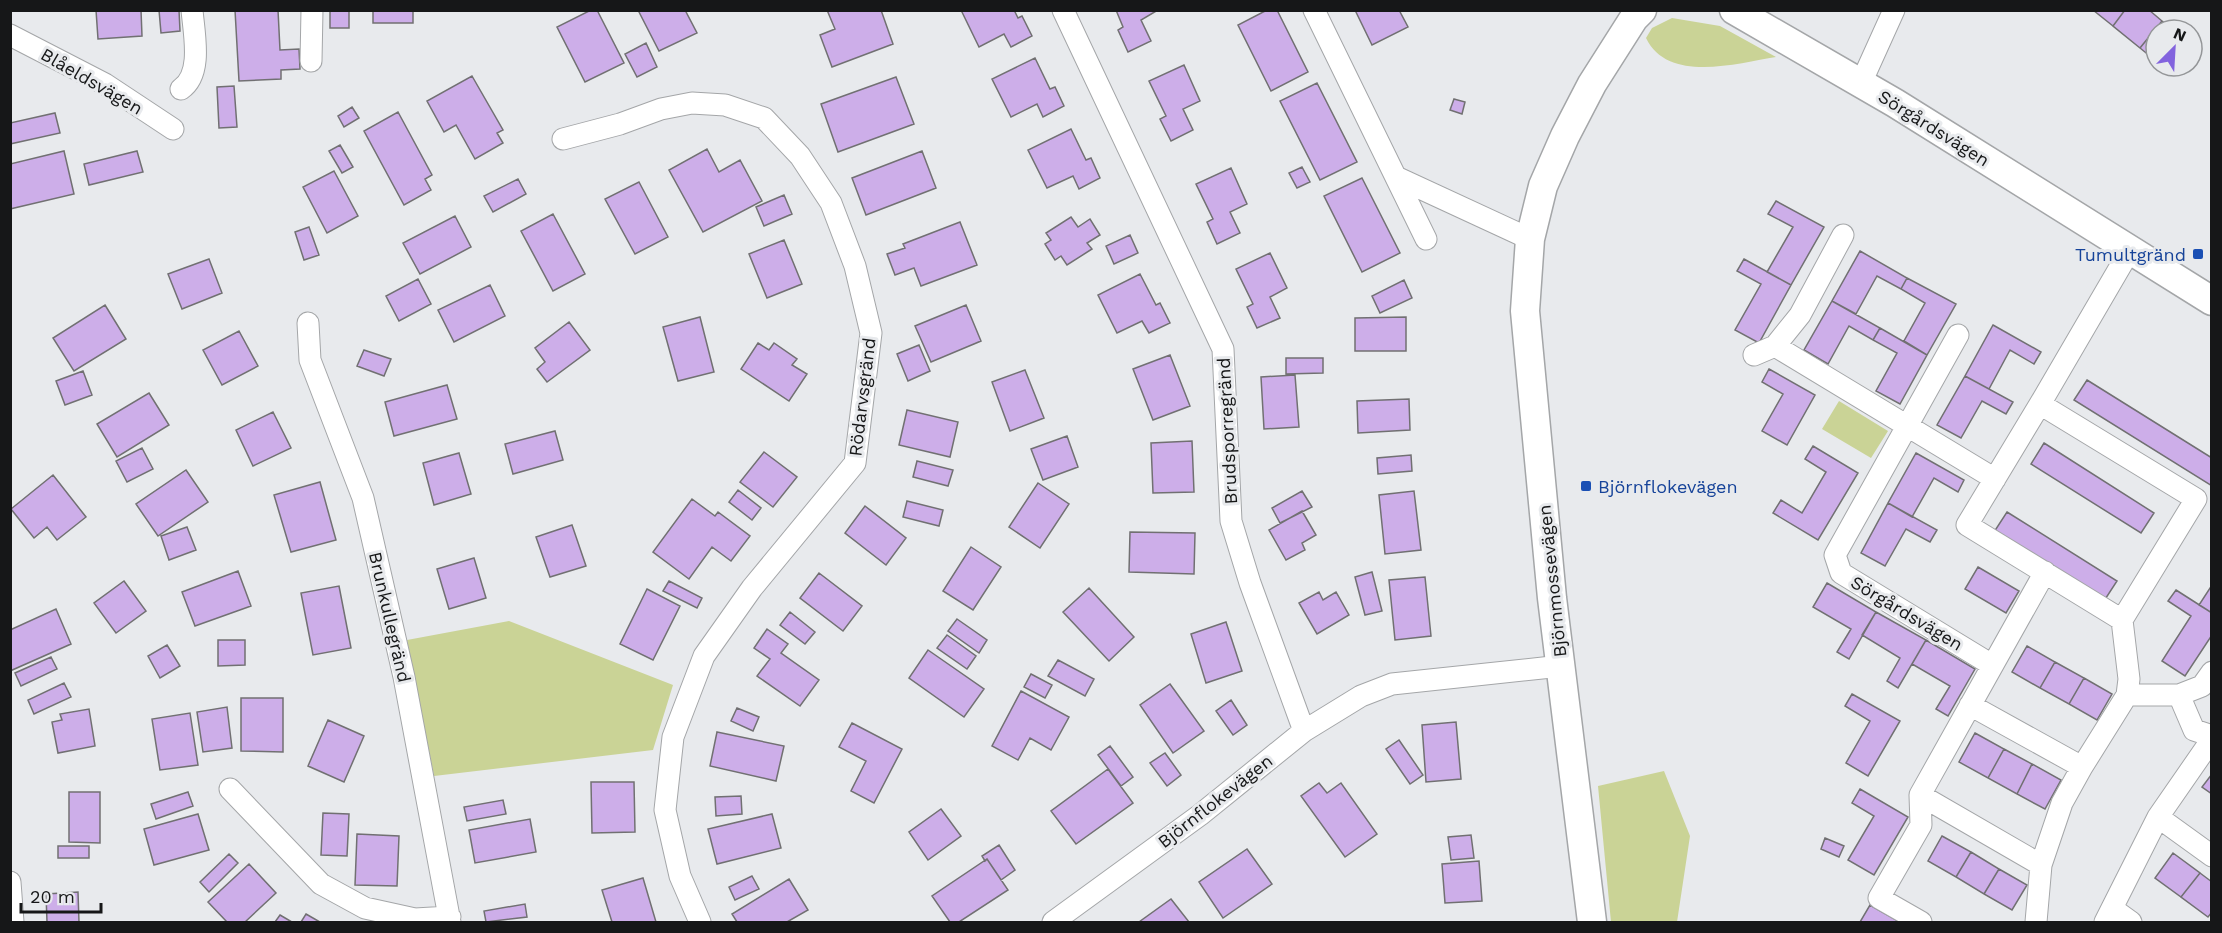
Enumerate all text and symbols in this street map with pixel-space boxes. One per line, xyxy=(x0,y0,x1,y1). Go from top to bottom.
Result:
north arrow xyxy=(2144,18,2204,78)
text: N xyxy=(2171,24,2189,46)
street label: Blåeldsvägen xyxy=(37,43,147,119)
street label: Sörgårdsvägen xyxy=(1875,85,1993,171)
place label: Tumultgränd xyxy=(2075,244,2186,265)
marker: Tumultgränd xyxy=(2191,247,2205,261)
street label: Rödarvsgränd xyxy=(844,337,880,457)
street label: Brudsporregränd xyxy=(1213,357,1241,505)
place label: Björnflokevägen xyxy=(1598,476,1738,497)
marker: Björnflokevägen xyxy=(1579,479,1593,493)
street label: Björnmossevägen xyxy=(1534,504,1570,658)
street label: Brunkullegränd xyxy=(365,550,415,684)
street label: Sörgårdsvägen xyxy=(1847,571,1967,655)
street label: Björnflokevägen xyxy=(1154,750,1276,852)
scale bar xyxy=(21,876,100,914)
text: 20 m xyxy=(30,886,75,907)

